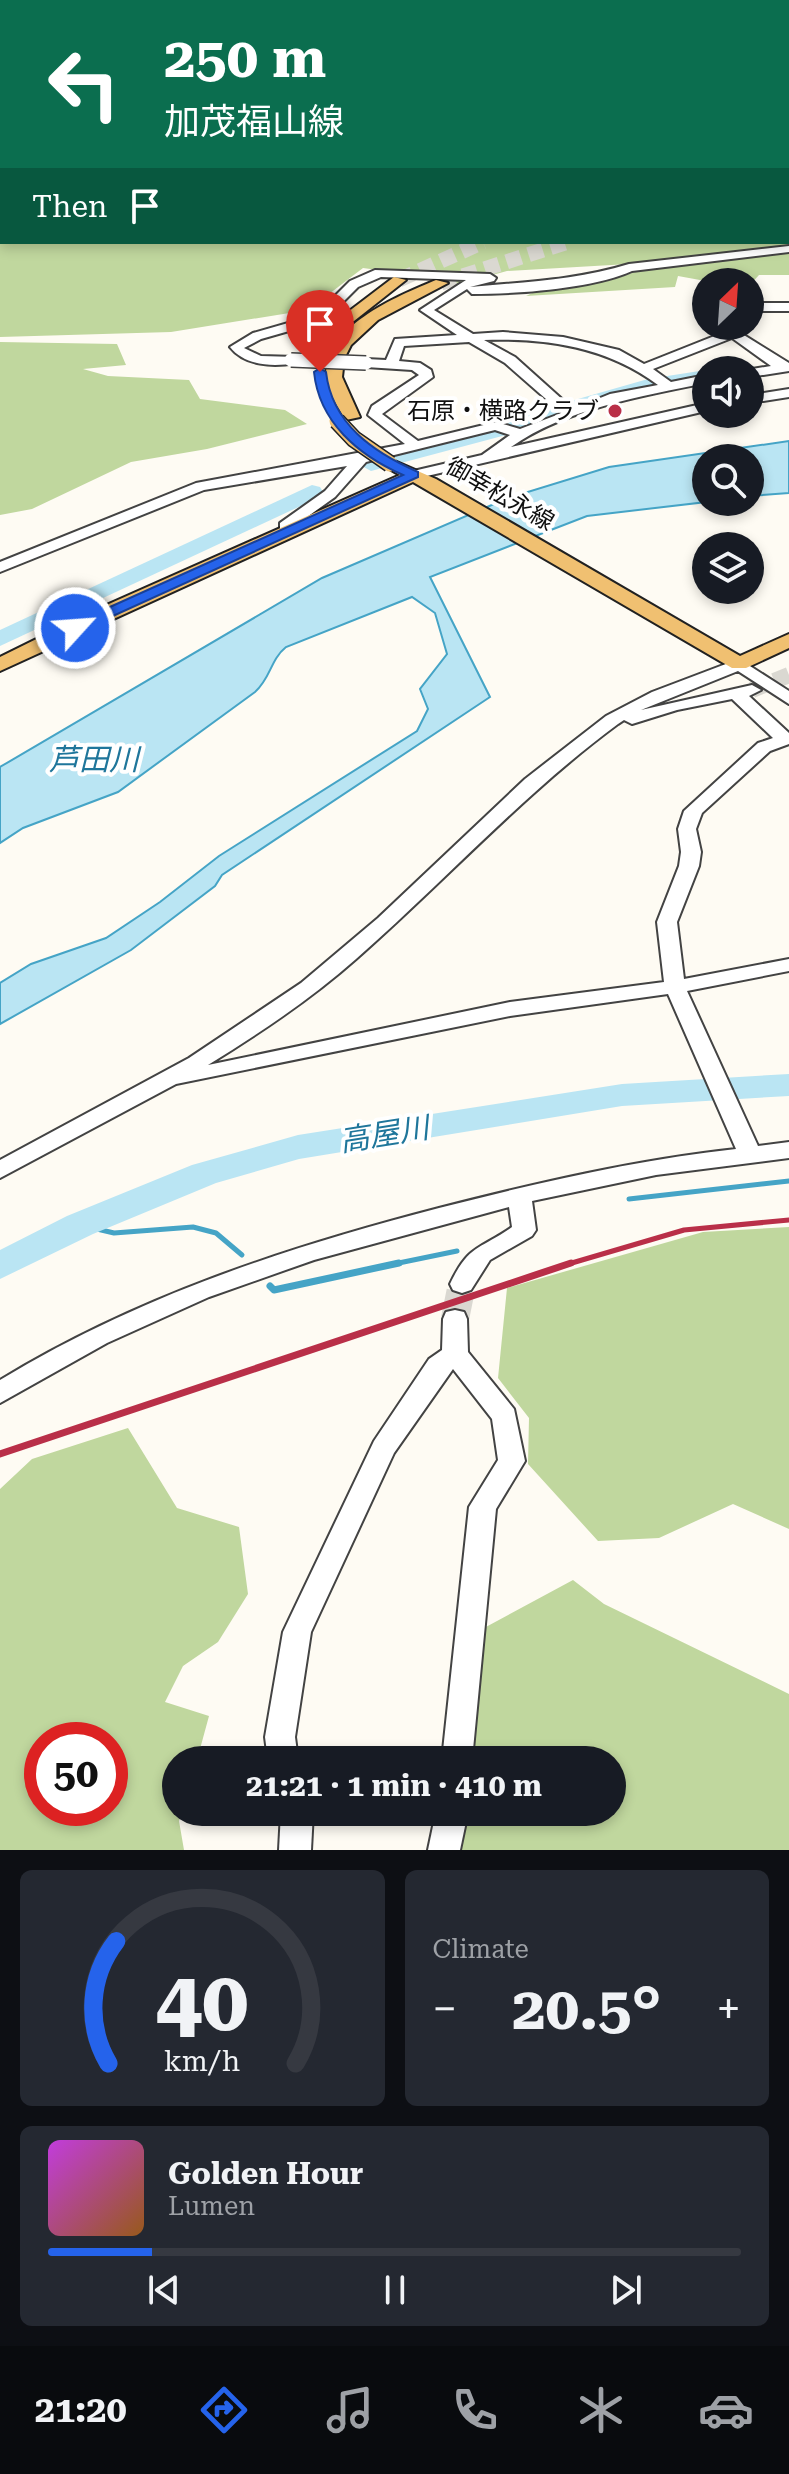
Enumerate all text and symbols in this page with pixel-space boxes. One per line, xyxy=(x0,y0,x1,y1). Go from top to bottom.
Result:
text: 250 m xyxy=(164,25,326,91)
icon: left xyxy=(32,32,136,136)
text: 加茂福山線 xyxy=(164,101,344,143)
icon: arrive xyxy=(123,184,167,228)
text: Then xyxy=(32,189,107,224)
north arrow xyxy=(692,268,764,340)
map controls xyxy=(692,268,764,604)
pin xyxy=(286,290,354,372)
icon: arrive xyxy=(298,302,342,346)
button: sound xyxy=(692,356,764,428)
place label: 石原・横路クラブ xyxy=(407,397,599,425)
marker: 石原・横路クラブ xyxy=(606,402,624,420)
button: search xyxy=(692,444,764,516)
street label: 御幸松永線 xyxy=(441,452,559,536)
button: layers xyxy=(692,532,764,604)
position arrow xyxy=(33,586,117,670)
water label: 芦田川 xyxy=(49,742,142,777)
water label: 高屋川 xyxy=(337,1109,434,1158)
speed limit sign: 50 xyxy=(24,1722,128,1826)
text: 21:21 · 1 min · 410 m xyxy=(246,1768,542,1803)
text: Climate xyxy=(433,1934,529,1964)
text: 40 xyxy=(156,1953,249,2050)
text: 20.5° xyxy=(512,1973,662,2044)
text: − xyxy=(433,1983,457,2035)
text: + xyxy=(716,1983,741,2035)
text: km/h xyxy=(164,2044,241,2078)
text: Golden Hour xyxy=(168,2156,363,2191)
text: Lumen xyxy=(168,2191,255,2221)
icon: previous xyxy=(142,2268,186,2312)
icon: pause xyxy=(373,2268,417,2312)
icon: next xyxy=(604,2268,648,2312)
icon: directions xyxy=(196,2382,252,2438)
icon: music xyxy=(322,2382,378,2438)
icon: phone xyxy=(447,2382,503,2438)
icon: climate xyxy=(573,2382,629,2438)
icon: car xyxy=(698,2382,754,2438)
text: 21:20 xyxy=(35,2389,127,2431)

